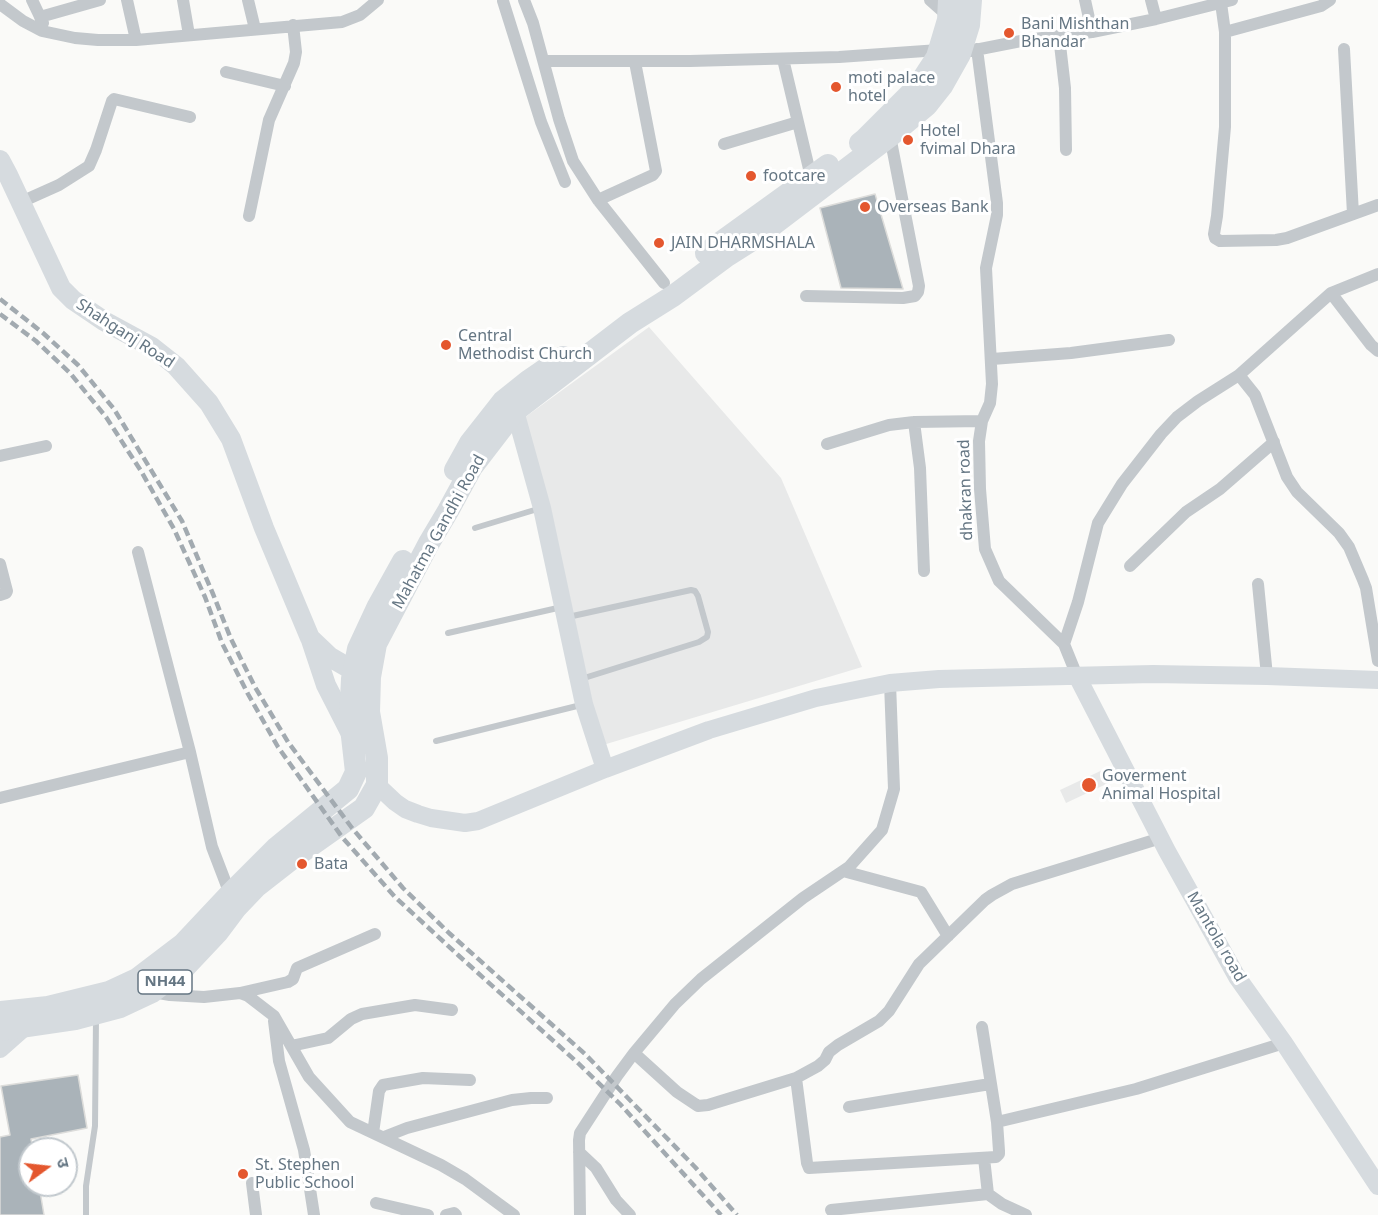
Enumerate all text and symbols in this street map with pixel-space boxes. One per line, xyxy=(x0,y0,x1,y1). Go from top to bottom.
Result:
place label: Bani Mishthan Bhandar xyxy=(1021,14,1129,52)
marker: Bani Mishthan Bhandar xyxy=(1002,26,1016,40)
place label: moti palace hotel xyxy=(848,68,935,106)
marker: moti palace hotel xyxy=(829,80,843,94)
place label: Hotel fvimal Dhara xyxy=(920,121,1016,159)
marker: Hotel fvimal Dhara xyxy=(901,133,915,147)
place label: footcare xyxy=(763,166,826,186)
marker: footcare xyxy=(744,169,758,183)
place label: Overseas Bank xyxy=(877,197,989,217)
marker: Overseas Bank xyxy=(858,200,872,214)
place label: JAIN DHARMSHALA xyxy=(671,233,815,253)
marker: JAIN DHARMSHALA xyxy=(652,236,666,250)
street label: Shahganj Road xyxy=(72,295,178,373)
place label: Central Methodist Church xyxy=(458,326,592,364)
marker: Central Methodist Church xyxy=(439,338,453,352)
street label: dhakran road xyxy=(955,439,977,541)
street label: Mahatma Gandhi Road xyxy=(389,452,489,612)
place label: Goverment Animal Hospital xyxy=(1102,766,1221,804)
marker: Goverment Animal Hospital xyxy=(1080,776,1098,794)
place label: Bata xyxy=(314,854,348,874)
marker: Bata xyxy=(295,857,309,871)
street label: Mantola road xyxy=(1182,889,1250,985)
road number: NH44 xyxy=(138,970,192,994)
north arrow xyxy=(18,1137,78,1197)
text: उ xyxy=(52,1155,75,1170)
place label: St. Stephen Public School xyxy=(255,1155,354,1193)
marker: St. Stephen Public School xyxy=(236,1167,250,1181)

